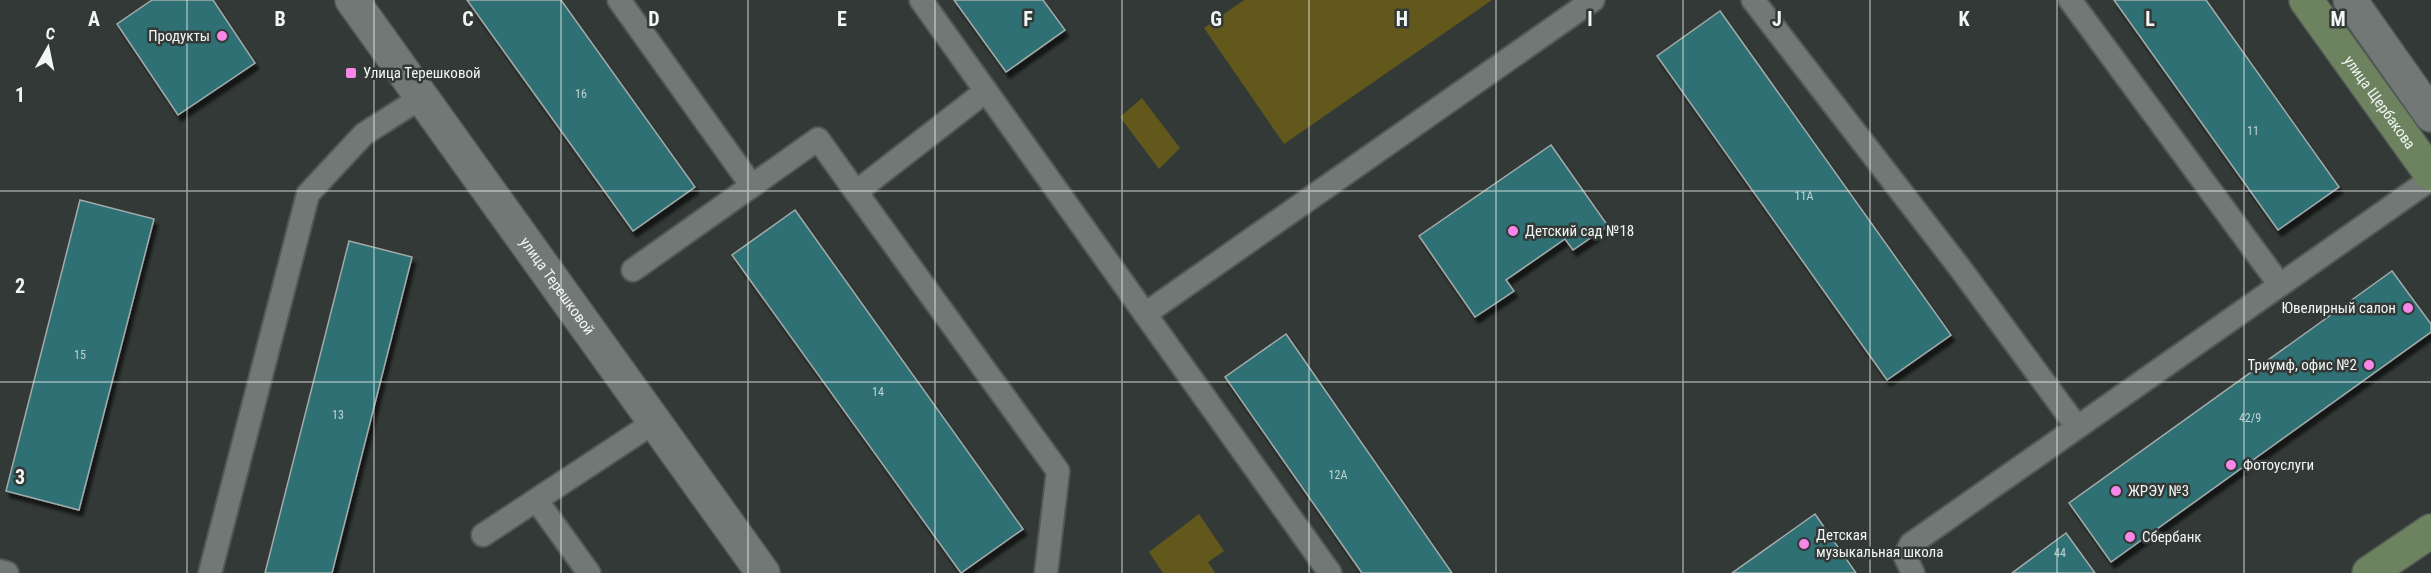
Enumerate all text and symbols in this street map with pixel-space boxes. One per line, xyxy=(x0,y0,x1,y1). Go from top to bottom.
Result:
text: A xyxy=(88,7,100,31)
text: B xyxy=(274,7,286,31)
text: C xyxy=(462,7,474,31)
text: D xyxy=(648,7,660,31)
text: E xyxy=(837,7,847,31)
text: F xyxy=(1023,7,1033,31)
text: G xyxy=(1210,7,1222,31)
text: H xyxy=(1396,7,1408,31)
text: I xyxy=(1587,7,1593,31)
text: J xyxy=(1772,7,1782,31)
text: K xyxy=(1958,7,1970,31)
text: L xyxy=(2145,7,2155,31)
text: M xyxy=(2330,7,2346,31)
north arrow xyxy=(18,18,78,78)
text: С xyxy=(44,24,56,44)
place label: Продукты xyxy=(148,27,210,45)
marker: Продукты xyxy=(215,29,229,43)
street label: улица Щербакова xyxy=(2340,52,2419,153)
place label: Улица Терешковой xyxy=(363,64,481,82)
marker: Улица Терешковой xyxy=(344,66,358,80)
text: 1 xyxy=(15,83,25,107)
house number: 16 xyxy=(575,87,587,101)
house number: 11 xyxy=(2247,124,2259,138)
house number: 11А xyxy=(1795,189,1813,203)
place label: Детский сад №18 xyxy=(1525,222,1634,240)
marker: Детский сад №18 xyxy=(1506,224,1520,238)
street label: улица Терешковой xyxy=(516,234,598,338)
text: 2 xyxy=(15,274,25,298)
place label: Ювелирный салон xyxy=(2281,299,2396,317)
marker: Ювелирный салон xyxy=(2401,301,2415,315)
house number: 15 xyxy=(74,348,86,362)
place label: Триумф, офис №2 xyxy=(2248,356,2357,374)
marker: Триумф, офис №2 xyxy=(2362,358,2376,372)
house number: 14 xyxy=(872,385,884,399)
house number: 13 xyxy=(332,408,344,422)
house number: 42/9 xyxy=(2239,411,2261,425)
place label: Фотоуслуги xyxy=(2243,456,2314,474)
marker: Фотоуслуги xyxy=(2224,458,2238,472)
text: 3 xyxy=(15,465,25,489)
house number: 12А xyxy=(1329,468,1347,482)
place label: ЖРЭУ №3 xyxy=(2128,482,2189,500)
marker: ЖРЭУ №3 xyxy=(2109,484,2123,498)
place label: Детская музыкальная школа xyxy=(1816,526,1943,561)
place label: Сбербанк xyxy=(2142,528,2202,546)
marker: Сбербанк xyxy=(2123,530,2137,544)
marker: Детская музыкальная школа xyxy=(1797,537,1811,551)
house number: 44 xyxy=(2054,546,2066,560)

